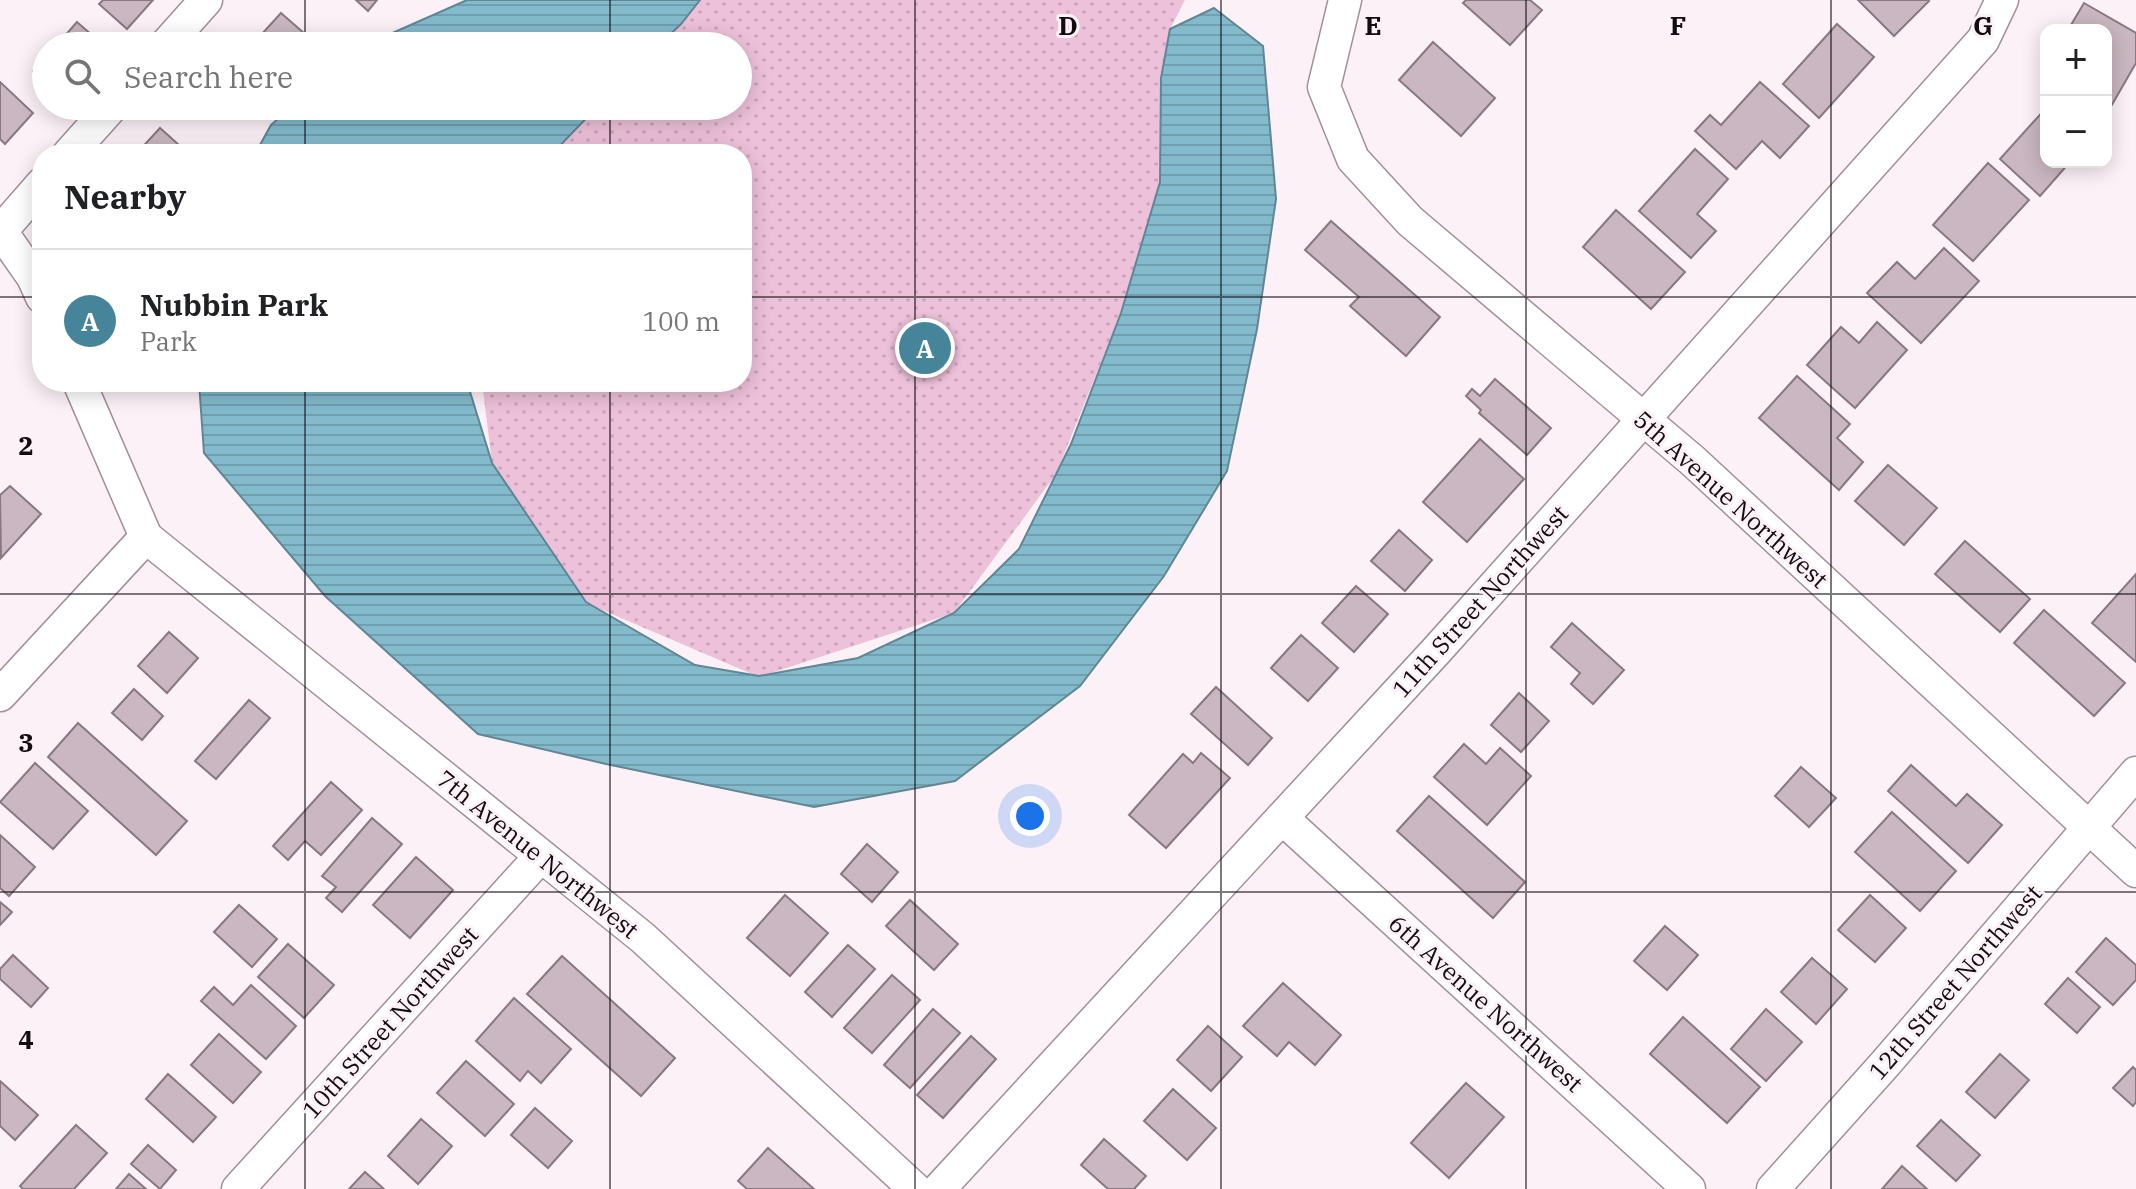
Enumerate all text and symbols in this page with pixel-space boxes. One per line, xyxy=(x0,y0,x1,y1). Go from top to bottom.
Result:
text: D xyxy=(1058,8,1078,42)
text: E xyxy=(1364,8,1382,42)
text: F xyxy=(1670,8,1686,42)
text: G xyxy=(1973,8,1993,42)
map controls xyxy=(2040,24,2112,168)
button: + xyxy=(2040,24,2112,96)
search box xyxy=(32,32,752,120)
icon: search xyxy=(60,54,104,98)
text: Search here xyxy=(124,57,293,96)
button: − xyxy=(2040,96,2112,168)
text: Nearby xyxy=(64,174,186,218)
text: Nubbin Park xyxy=(140,285,328,324)
text: A xyxy=(81,304,99,338)
text: 100 m xyxy=(642,304,720,338)
pin: A xyxy=(899,318,951,378)
text: Park xyxy=(140,324,197,358)
street label: 5th Avenue Northwest xyxy=(1627,403,1835,595)
text: 2 xyxy=(18,428,34,462)
street label: 11th Street Northwest xyxy=(1385,498,1575,704)
text: 3 xyxy=(18,725,34,759)
street label: 7th Avenue Northwest xyxy=(430,763,646,945)
your location xyxy=(1010,796,1050,836)
street label: 12th Street Northwest xyxy=(1861,878,2049,1086)
street label: 6th Avenue Northwest xyxy=(1382,907,1590,1099)
street label: 10th Street Northwest xyxy=(295,919,485,1125)
text: 4 xyxy=(18,1022,34,1056)

